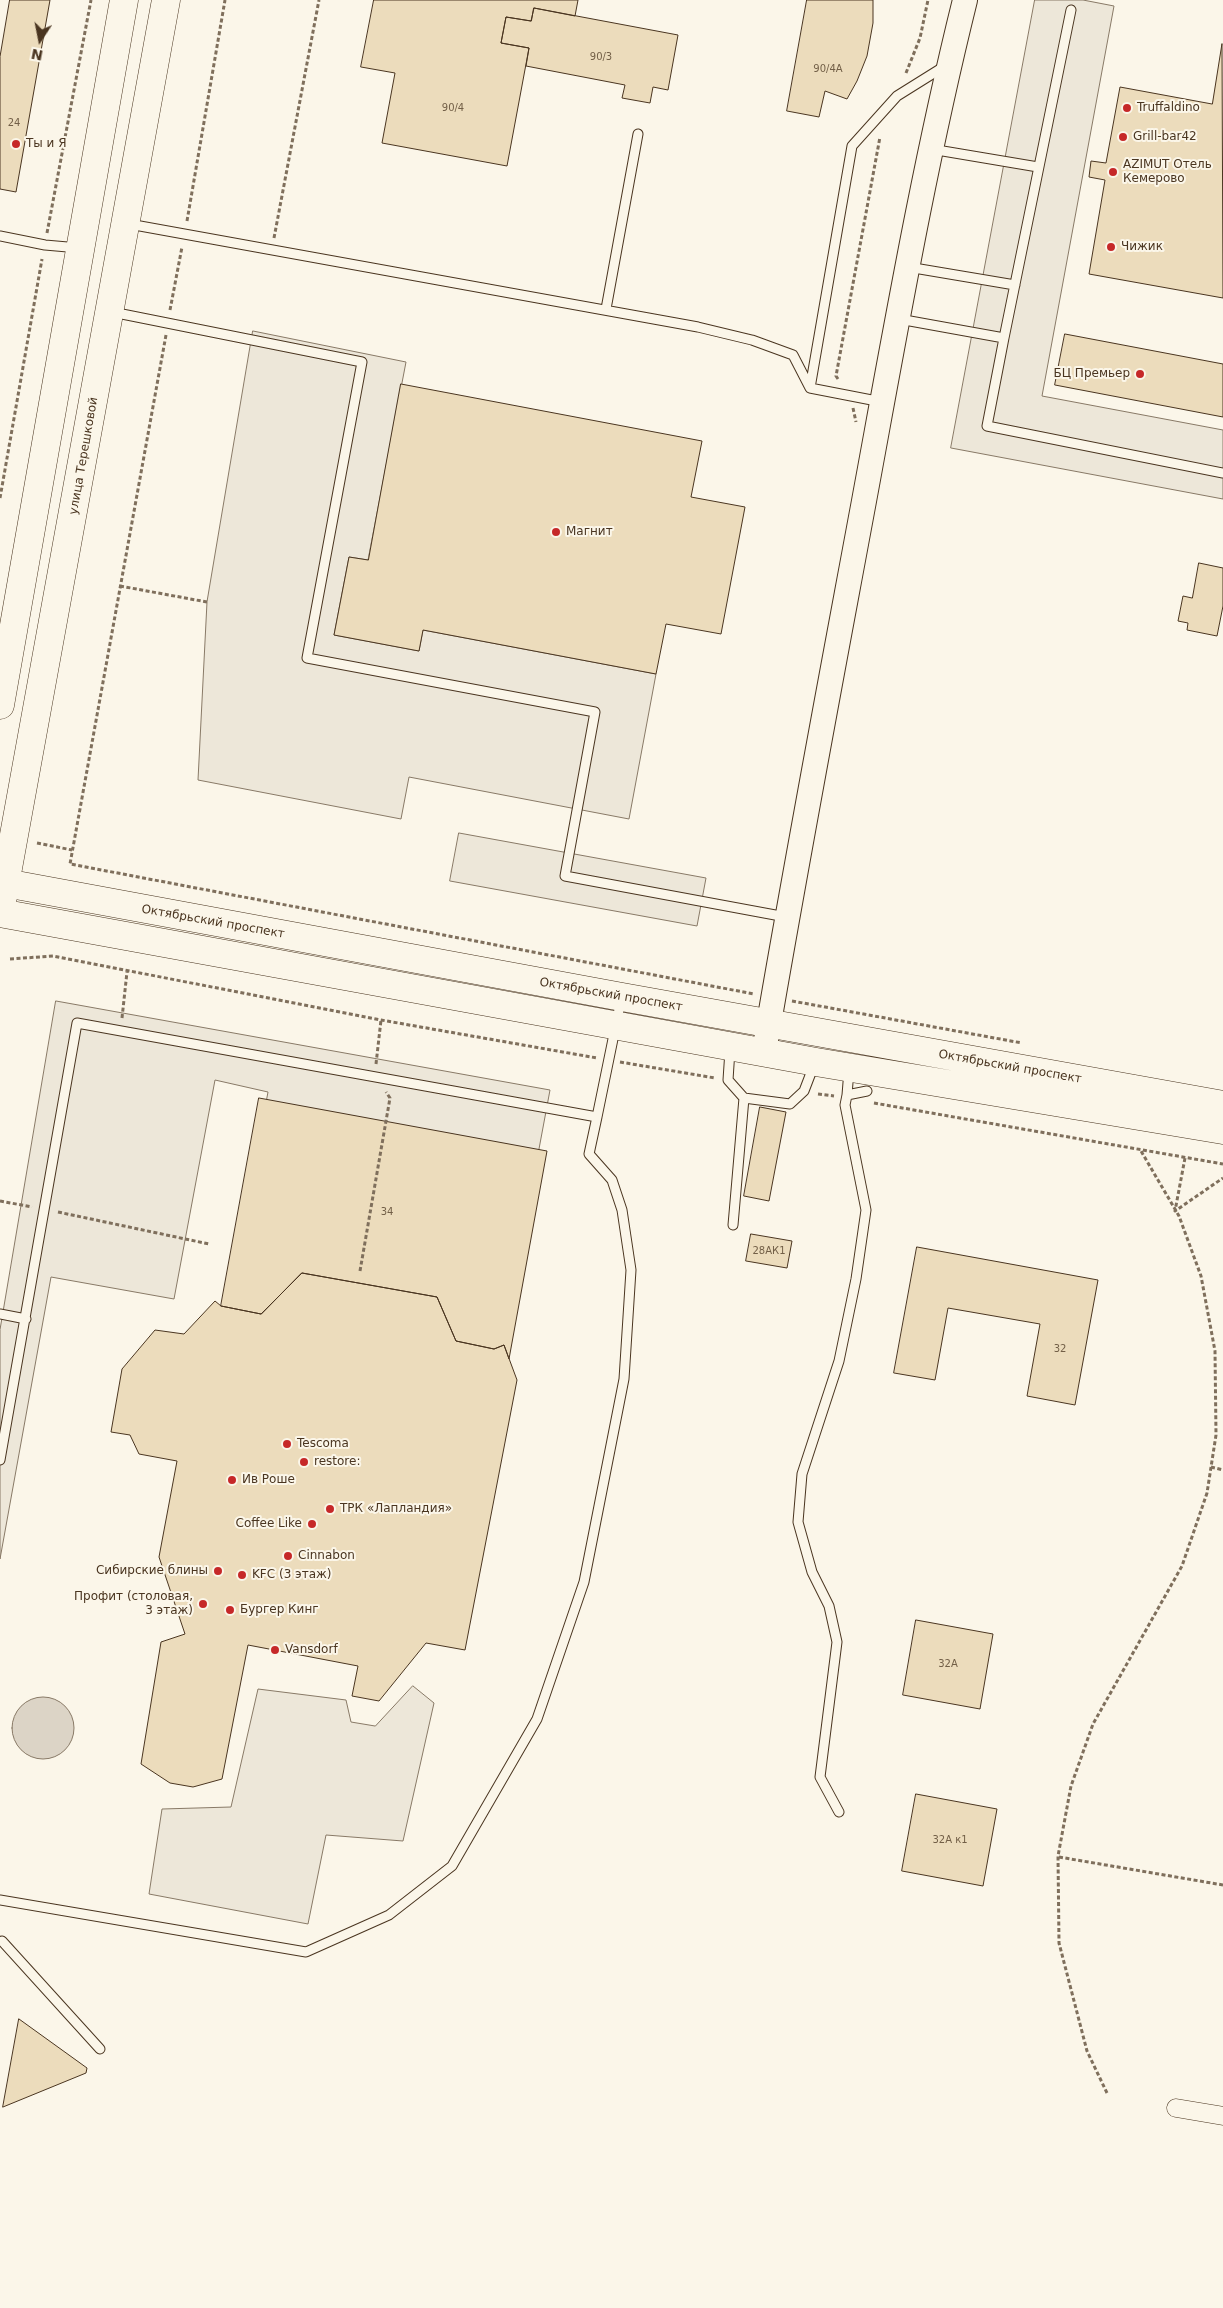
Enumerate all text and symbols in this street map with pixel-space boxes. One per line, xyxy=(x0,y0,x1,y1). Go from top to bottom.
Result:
north arrow xyxy=(15,15,65,65)
text: N xyxy=(30,46,44,64)
house number: 90/3 xyxy=(590,51,612,63)
house number: 90/4А xyxy=(813,63,843,75)
place label: Truffaldino xyxy=(1137,101,1200,115)
house number: 90/4 xyxy=(442,102,464,114)
marker: Truffaldino xyxy=(1121,102,1133,114)
house number: 24 xyxy=(8,117,20,129)
place label: Grill-bar42 xyxy=(1133,130,1197,144)
marker: Grill-bar42 xyxy=(1117,131,1129,143)
place label: Ты и Я xyxy=(26,137,67,151)
marker: Ты и Я xyxy=(10,138,22,150)
place label: AZIMUT Отель Кемерово xyxy=(1123,158,1212,186)
marker: AZIMUT Отель Кемерово xyxy=(1107,166,1119,178)
place label: Чижик xyxy=(1121,240,1163,254)
marker: Чижик xyxy=(1105,241,1117,253)
place label: БЦ Премьер xyxy=(1053,367,1130,381)
marker: БЦ Премьер xyxy=(1134,368,1146,380)
street label: улица Терешковой xyxy=(67,396,101,516)
place label: Магнит xyxy=(566,525,613,539)
marker: Магнит xyxy=(550,526,562,538)
street label: Октябрьский проспект xyxy=(140,902,286,942)
street label: Октябрьский проспект xyxy=(538,975,684,1015)
street label: Октябрьский проспект xyxy=(937,1047,1083,1087)
house number: 34 xyxy=(381,1206,393,1218)
house number: 28АК1 xyxy=(752,1245,786,1257)
house number: 32 xyxy=(1054,1343,1066,1355)
place label: Tescoma xyxy=(297,1437,349,1451)
marker: Tescoma xyxy=(281,1438,293,1450)
place label: restore: xyxy=(314,1455,360,1469)
marker: restore: xyxy=(298,1456,310,1468)
place label: Ив Роше xyxy=(242,1473,295,1487)
marker: Ив Роше xyxy=(226,1474,238,1486)
place label: ТРК «Лапландия» xyxy=(340,1502,452,1516)
marker: ТРК «Лапландия» xyxy=(324,1503,336,1515)
place label: Coffee Like xyxy=(236,1517,302,1531)
marker: Coffee Like xyxy=(306,1518,318,1530)
place label: Cinnabon xyxy=(298,1549,355,1563)
marker: Cinnabon xyxy=(282,1550,294,1562)
place label: Сибирские блины xyxy=(96,1564,208,1578)
marker: Сибирские блины xyxy=(212,1565,224,1577)
place label: KFC (3 этаж) xyxy=(252,1568,332,1582)
marker: KFC (3 этаж) xyxy=(236,1569,248,1581)
place label: Профит (столовая, 3 этаж) xyxy=(74,1590,193,1618)
marker: Профит (столовая, 3 этаж) xyxy=(197,1598,209,1610)
place label: Бургер Кинг xyxy=(240,1603,319,1617)
marker: Бургер Кинг xyxy=(224,1604,236,1616)
place label: Vansdorf xyxy=(285,1643,338,1657)
marker: Vansdorf xyxy=(269,1644,281,1656)
house number: 32А xyxy=(938,1658,958,1670)
house number: 32А к1 xyxy=(932,1834,968,1846)

